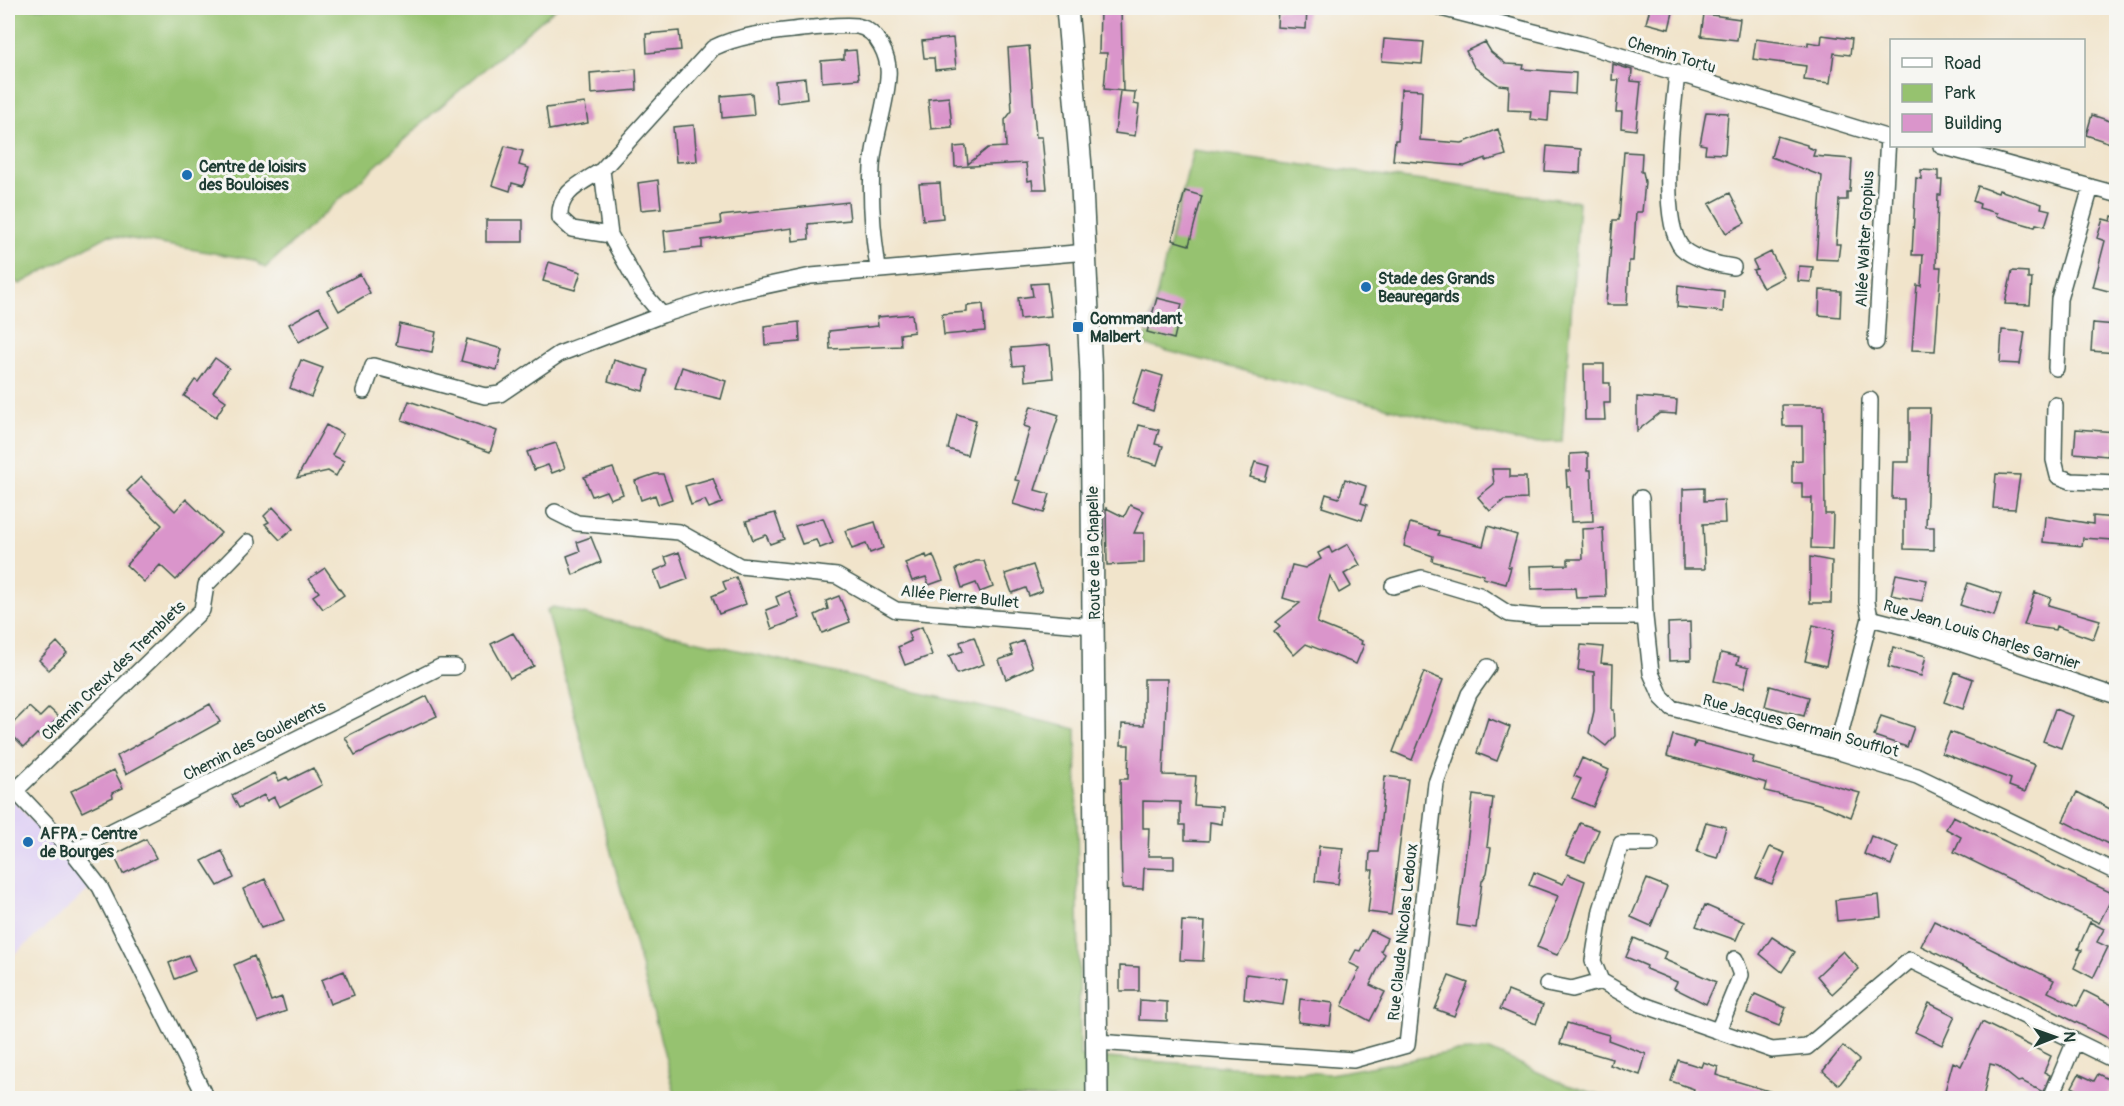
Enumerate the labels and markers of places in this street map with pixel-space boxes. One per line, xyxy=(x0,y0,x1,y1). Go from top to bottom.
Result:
place label: Centre de loisirs des Bouloises xyxy=(199,157,307,195)
marker: Centre de loisirs des Bouloises xyxy=(180,168,194,182)
place label: Stade des Grands Beauregards xyxy=(1378,269,1495,307)
marker: Stade des Grands Beauregards xyxy=(1359,280,1373,294)
place label: Commandant Malbert xyxy=(1090,309,1183,347)
marker: Commandant Malbert xyxy=(1071,320,1085,334)
place label: AFPA - Centre de Bourges xyxy=(40,824,138,862)
marker: AFPA - Centre de Bourges xyxy=(21,835,35,849)

